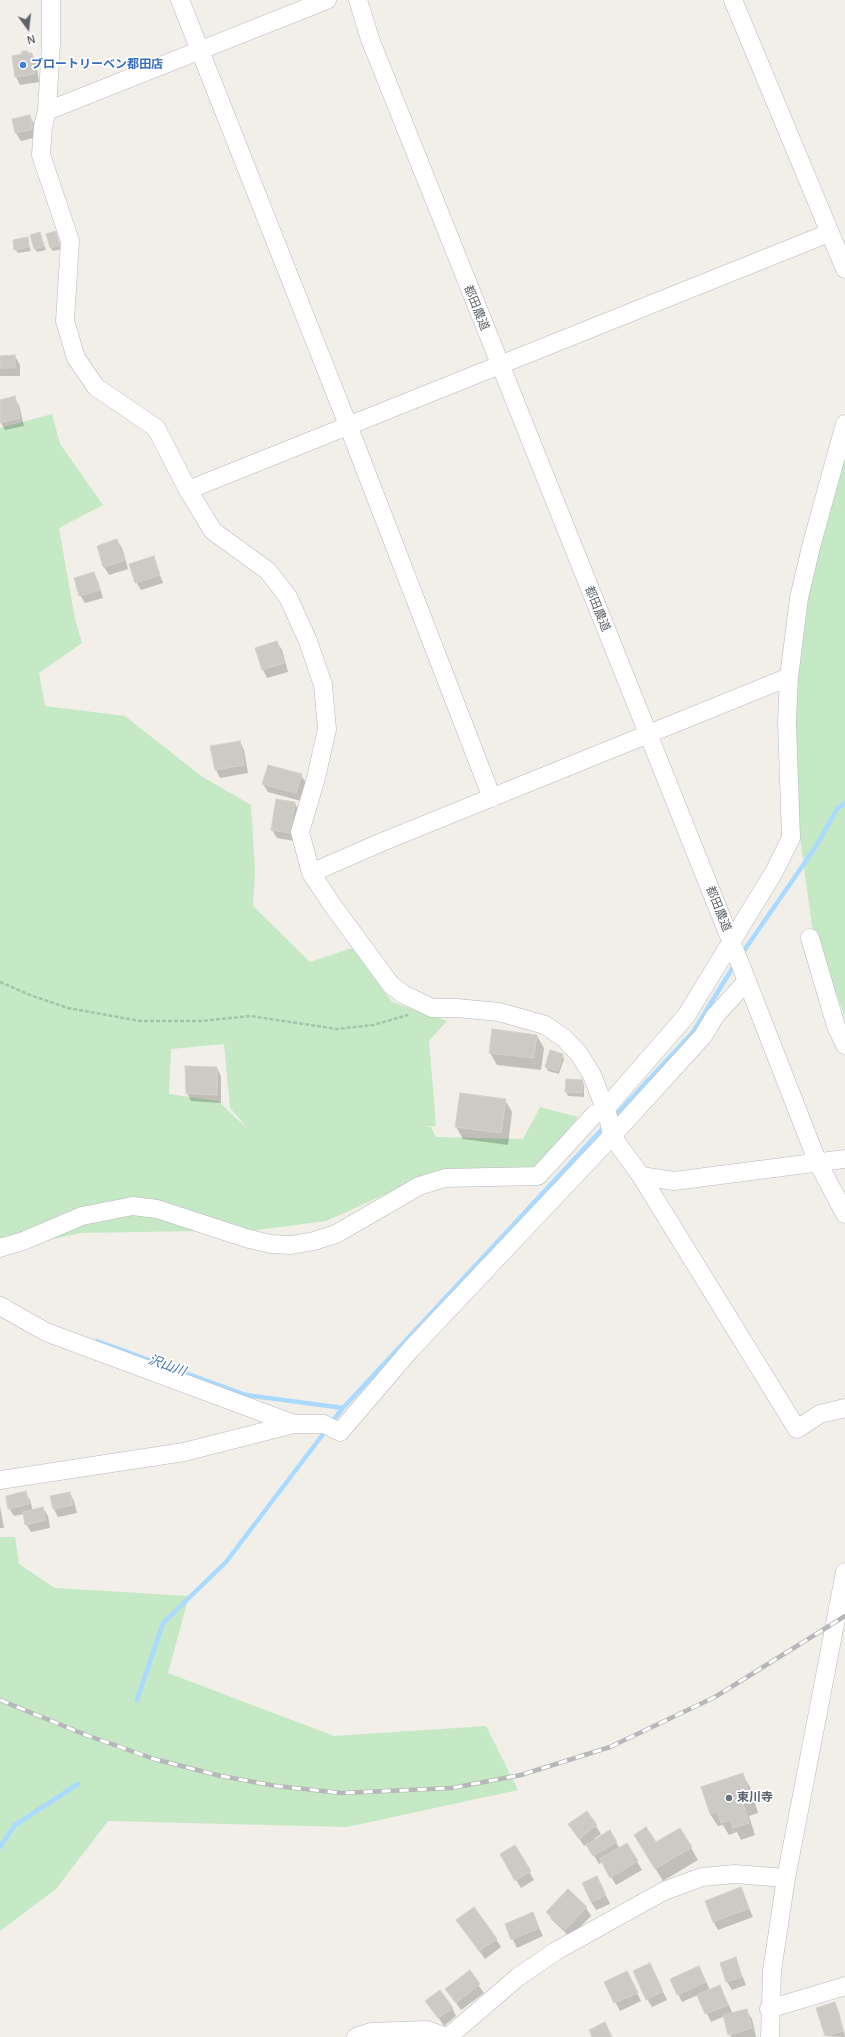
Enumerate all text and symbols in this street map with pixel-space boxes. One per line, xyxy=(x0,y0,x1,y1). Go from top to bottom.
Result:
north arrow xyxy=(8,8,48,48)
text: N xyxy=(26,33,37,46)
place label: ブロートリーベン都田店 xyxy=(31,58,163,72)
marker: ブロートリーベン都田店 xyxy=(18,60,28,70)
street label: 都田農道 xyxy=(460,283,492,333)
street label: 都田農道 xyxy=(581,584,613,634)
street label: 都田農道 xyxy=(702,884,734,934)
water label: 沢山川 xyxy=(146,1352,188,1380)
place label: 東川寺 xyxy=(737,1791,773,1805)
marker: 東川寺 xyxy=(724,1793,734,1803)

